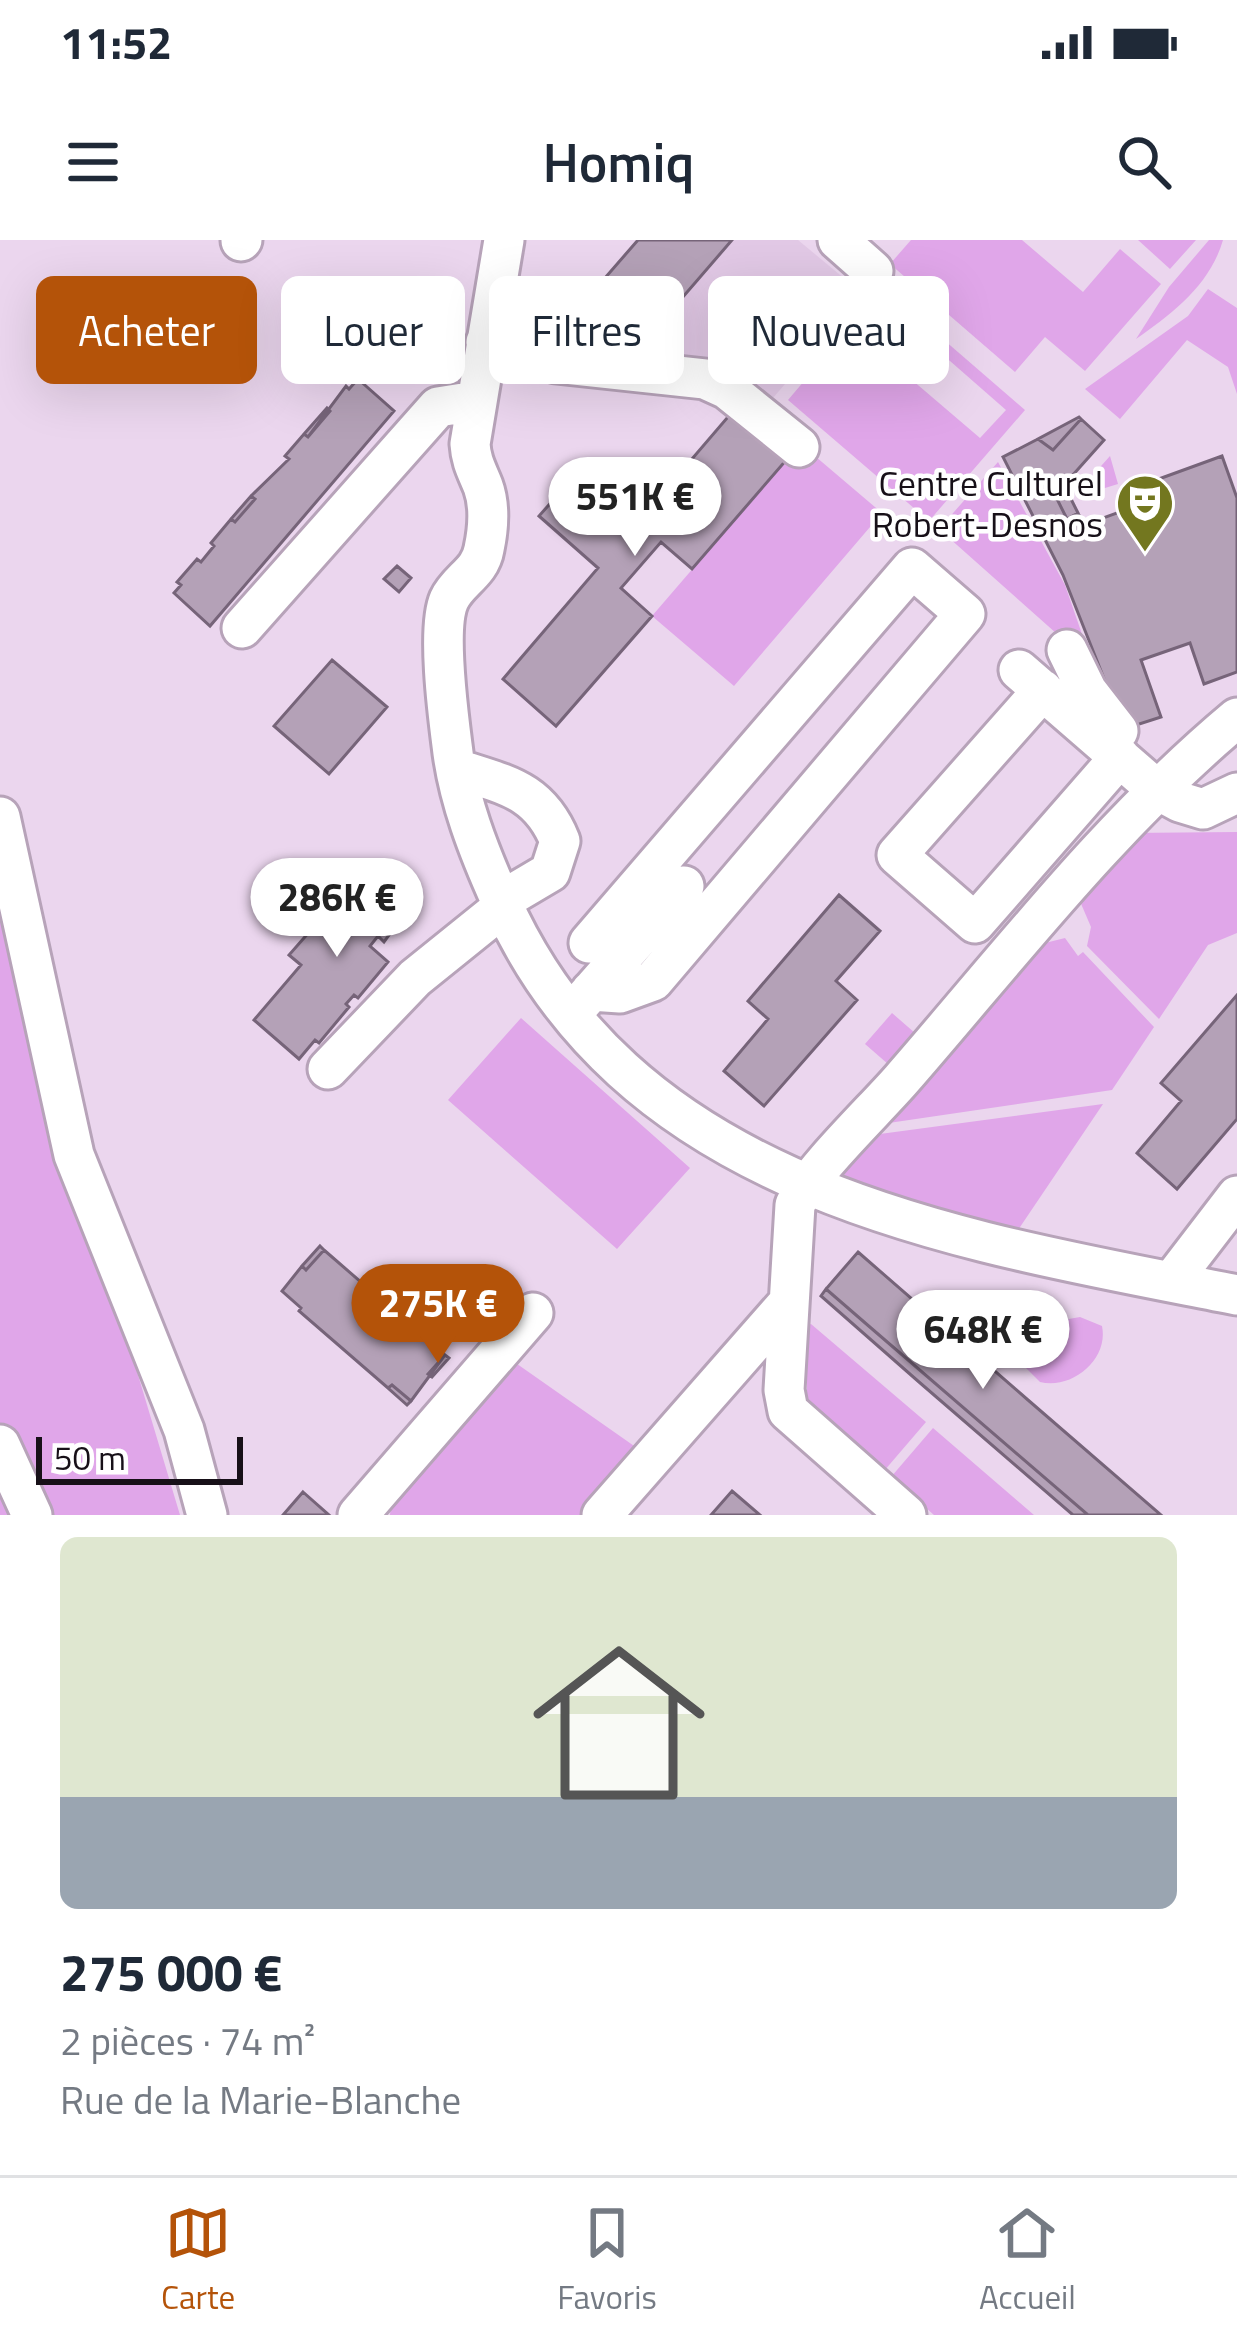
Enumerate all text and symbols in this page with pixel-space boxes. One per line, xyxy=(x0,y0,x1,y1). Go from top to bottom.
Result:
text: 11:52 xyxy=(60,8,172,76)
text: Homiq xyxy=(543,121,694,203)
icon: menu xyxy=(60,129,126,195)
icon: search xyxy=(1111,129,1177,195)
chip: Acheter xyxy=(36,276,257,384)
chip: Louer xyxy=(281,276,465,384)
chip: Filtres xyxy=(489,276,684,384)
chip: Nouveau xyxy=(708,276,949,384)
place label: Centre Culturel Robert-Desnos xyxy=(872,455,1103,551)
pin: 551K € xyxy=(537,457,733,559)
text: 551K € xyxy=(575,466,695,525)
theatre icon: Centre Culturel Robert-Desnos xyxy=(1114,472,1176,554)
pin: 286K € xyxy=(239,858,435,960)
text: 286K € xyxy=(277,867,397,926)
pin: 275K € xyxy=(340,1264,536,1366)
text: 275K € xyxy=(378,1273,498,1332)
pin: 648K € xyxy=(885,1290,1081,1392)
text: 648K € xyxy=(923,1299,1043,1358)
scale bar xyxy=(36,1431,243,1484)
text: 50 m xyxy=(54,1433,126,1483)
icon: home xyxy=(511,1615,727,1831)
text: 275 000 € xyxy=(60,1933,282,2011)
text: 2 pièces · 74 m² xyxy=(60,2011,315,2070)
text: Rue de la Marie-Blanche xyxy=(60,2070,461,2129)
tab: Carte xyxy=(161,2200,235,2322)
tab: Favoris xyxy=(557,2200,657,2322)
tab: Accueil xyxy=(979,2200,1076,2322)

